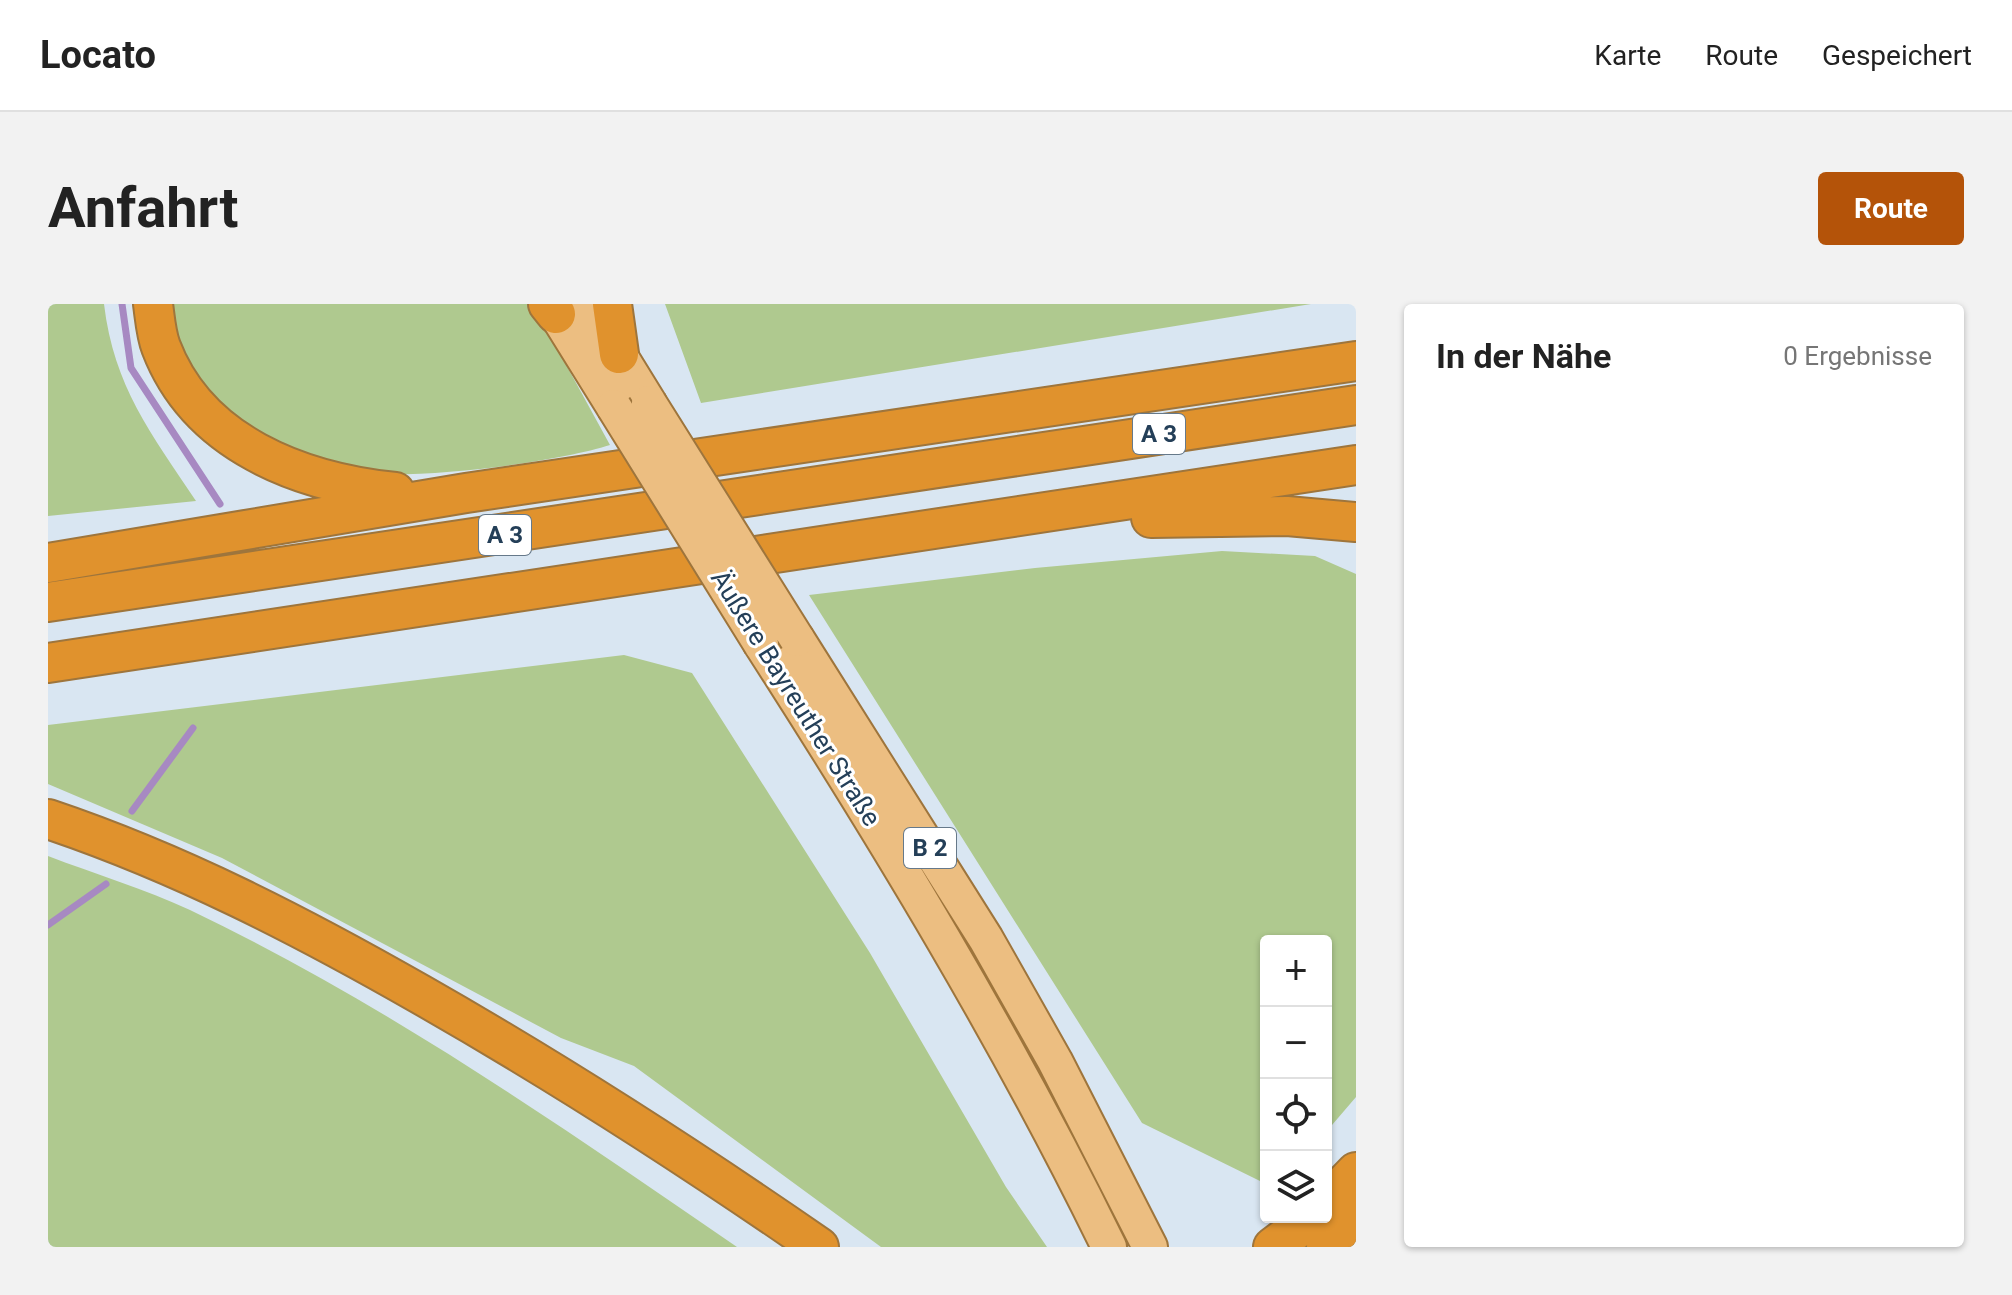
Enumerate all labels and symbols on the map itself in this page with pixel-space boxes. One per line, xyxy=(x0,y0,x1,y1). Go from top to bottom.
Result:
road number: A 3 xyxy=(1133,414,1185,454)
road number: A 3 xyxy=(479,515,531,555)
street label: Äußere Bayreuther Straße xyxy=(705,565,887,831)
road number: B 2 xyxy=(904,828,956,868)

